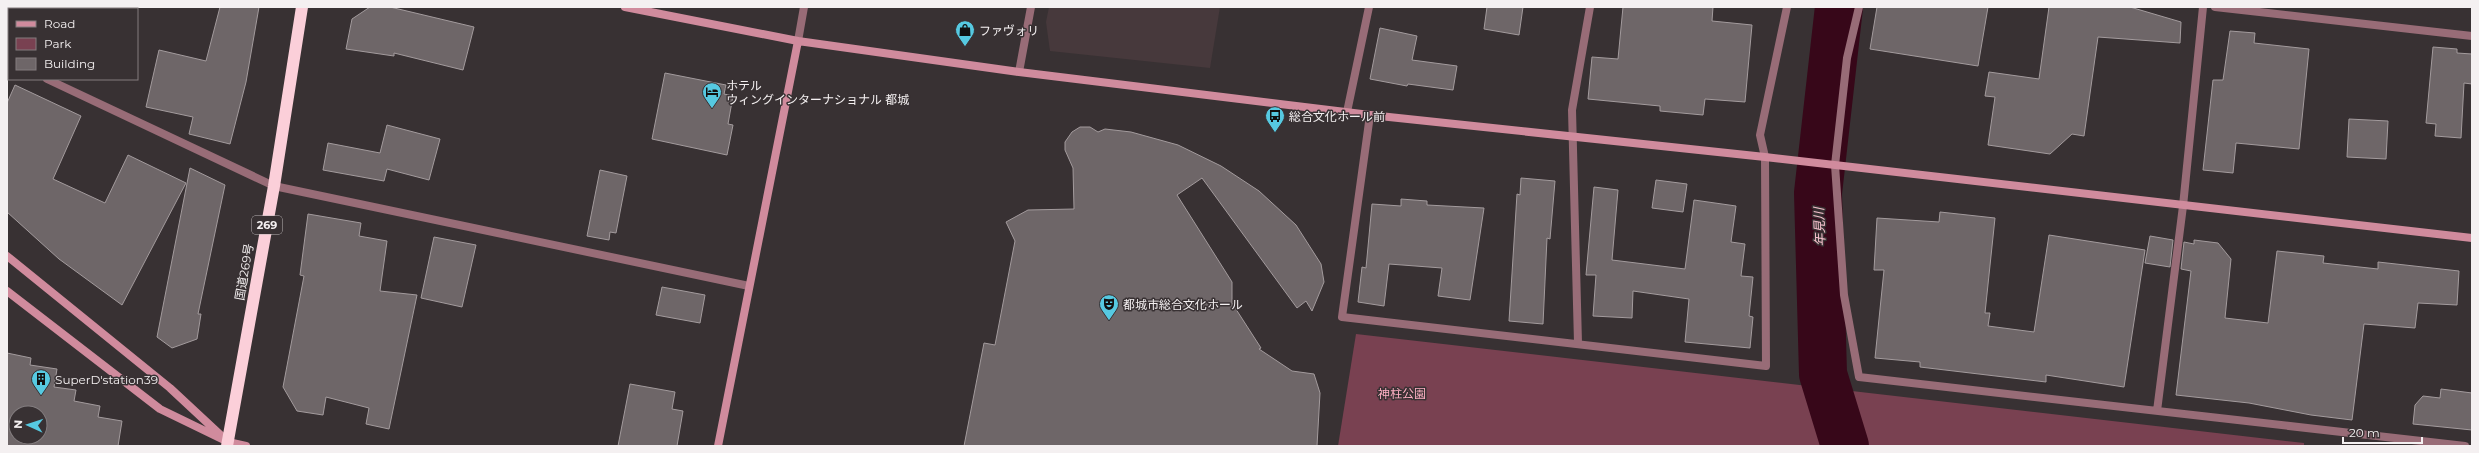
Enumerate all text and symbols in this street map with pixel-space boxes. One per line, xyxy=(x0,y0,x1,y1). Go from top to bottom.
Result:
legend xyxy=(8,8,138,80)
text: Road xyxy=(44,16,75,31)
shop icon: ファヴォリ xyxy=(954,19,976,47)
place label: ファヴォリ xyxy=(979,23,1039,38)
text: Park xyxy=(44,36,72,51)
text: Building xyxy=(44,56,95,71)
place label: ホテル ウィングインターナショナル 都城 xyxy=(726,78,909,107)
hotel icon: ホテル ウィングインターナショナル 都城 xyxy=(701,81,723,109)
bus stop icon: 総合文化ホール前 xyxy=(1264,105,1286,133)
place label: 総合文化ホール前 xyxy=(1289,109,1385,124)
water label: 年見川 xyxy=(1810,205,1828,247)
road number: 269 xyxy=(252,216,282,234)
street label: 国道269号 xyxy=(232,242,256,302)
theatre icon: 都城市総合文化ホール xyxy=(1098,293,1120,321)
place label: 都城市総合文化ホール xyxy=(1123,297,1243,312)
building icon: SuperD'station39 xyxy=(30,368,52,396)
place label: SuperD'station39 xyxy=(55,372,158,387)
park label: 神柱公園 xyxy=(1378,386,1426,401)
north arrow xyxy=(8,405,48,445)
scale bar xyxy=(2343,419,2422,445)
text: N xyxy=(11,420,25,429)
text: 20 m xyxy=(2349,425,2380,440)

